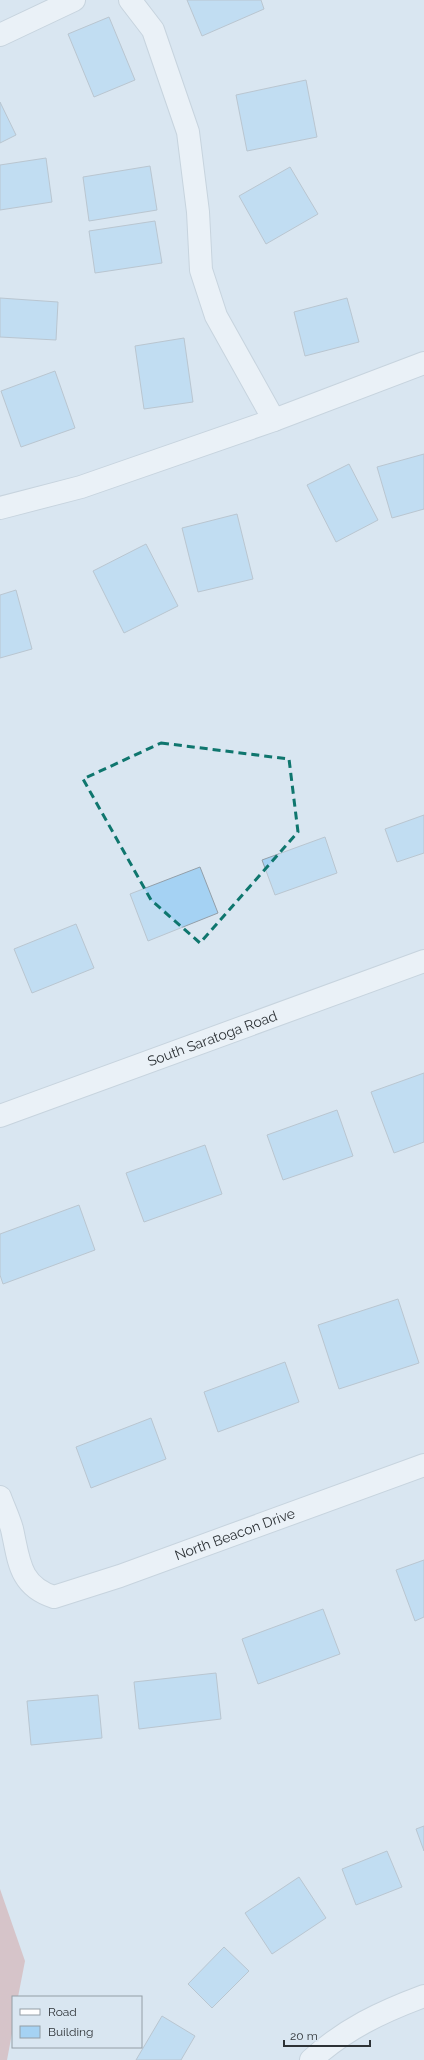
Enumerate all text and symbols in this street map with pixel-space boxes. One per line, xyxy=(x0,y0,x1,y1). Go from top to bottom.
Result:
street label: South Saratoga Road xyxy=(145,1007,279,1069)
street label: North Beacon Drive xyxy=(172,1505,297,1563)
legend xyxy=(12,1996,142,2048)
text: Road xyxy=(48,2005,77,2019)
scale bar xyxy=(284,2022,370,2048)
text: Building xyxy=(48,2025,94,2039)
text: 20 m xyxy=(290,2029,318,2043)

